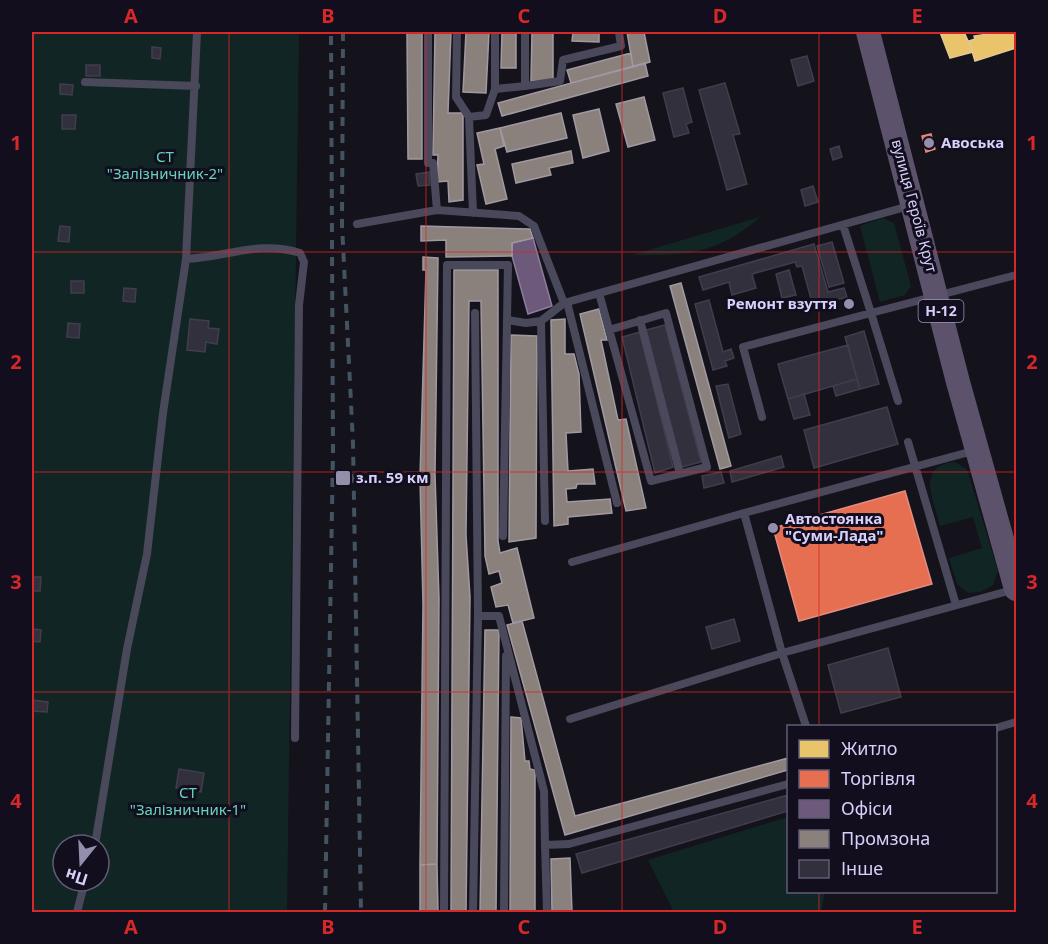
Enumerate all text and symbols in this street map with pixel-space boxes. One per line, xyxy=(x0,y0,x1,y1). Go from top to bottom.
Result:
text: A xyxy=(124,2,138,29)
text: B xyxy=(321,2,335,29)
text: C xyxy=(518,2,531,29)
text: D xyxy=(713,2,727,29)
text: E xyxy=(911,2,923,29)
text: 1 xyxy=(10,129,22,156)
text: 1 xyxy=(1026,129,1038,156)
place label: Авоська xyxy=(941,132,1004,152)
marker: Авоська xyxy=(922,136,936,150)
street label: вулиця Героїв Крут xyxy=(888,137,942,275)
park label: СТ "Залізничник-2" xyxy=(107,146,223,183)
place label: Ремонт взуття xyxy=(727,293,837,313)
marker: Ремонт взуття xyxy=(842,297,856,311)
road number: Н-12 xyxy=(918,300,964,322)
text: 2 xyxy=(10,348,22,375)
text: 2 xyxy=(1026,348,1038,375)
place label: з.п. 59 км xyxy=(356,467,429,487)
marker: з.п. 59 км xyxy=(334,469,352,487)
place label: Автостоянка "Суми-Лада" xyxy=(785,508,883,545)
marker: Автостоянка "Суми-Лада" xyxy=(766,521,780,535)
text: 3 xyxy=(10,568,22,595)
text: 3 xyxy=(1026,568,1038,595)
legend xyxy=(787,725,997,893)
text: Житло xyxy=(841,736,898,760)
text: Торгівля xyxy=(841,766,916,790)
park label: СТ "Залізничник-1" xyxy=(130,782,246,819)
text: 4 xyxy=(10,787,22,814)
text: 4 xyxy=(1026,787,1038,814)
text: Офіси xyxy=(841,796,893,820)
text: Промзона xyxy=(841,826,930,850)
north arrow xyxy=(51,833,111,893)
text: Інше xyxy=(841,856,883,880)
text: Пн xyxy=(62,863,91,891)
text: A xyxy=(124,913,138,940)
text: B xyxy=(321,913,335,940)
text: C xyxy=(518,913,531,940)
text: D xyxy=(713,913,727,940)
text: E xyxy=(911,913,923,940)

